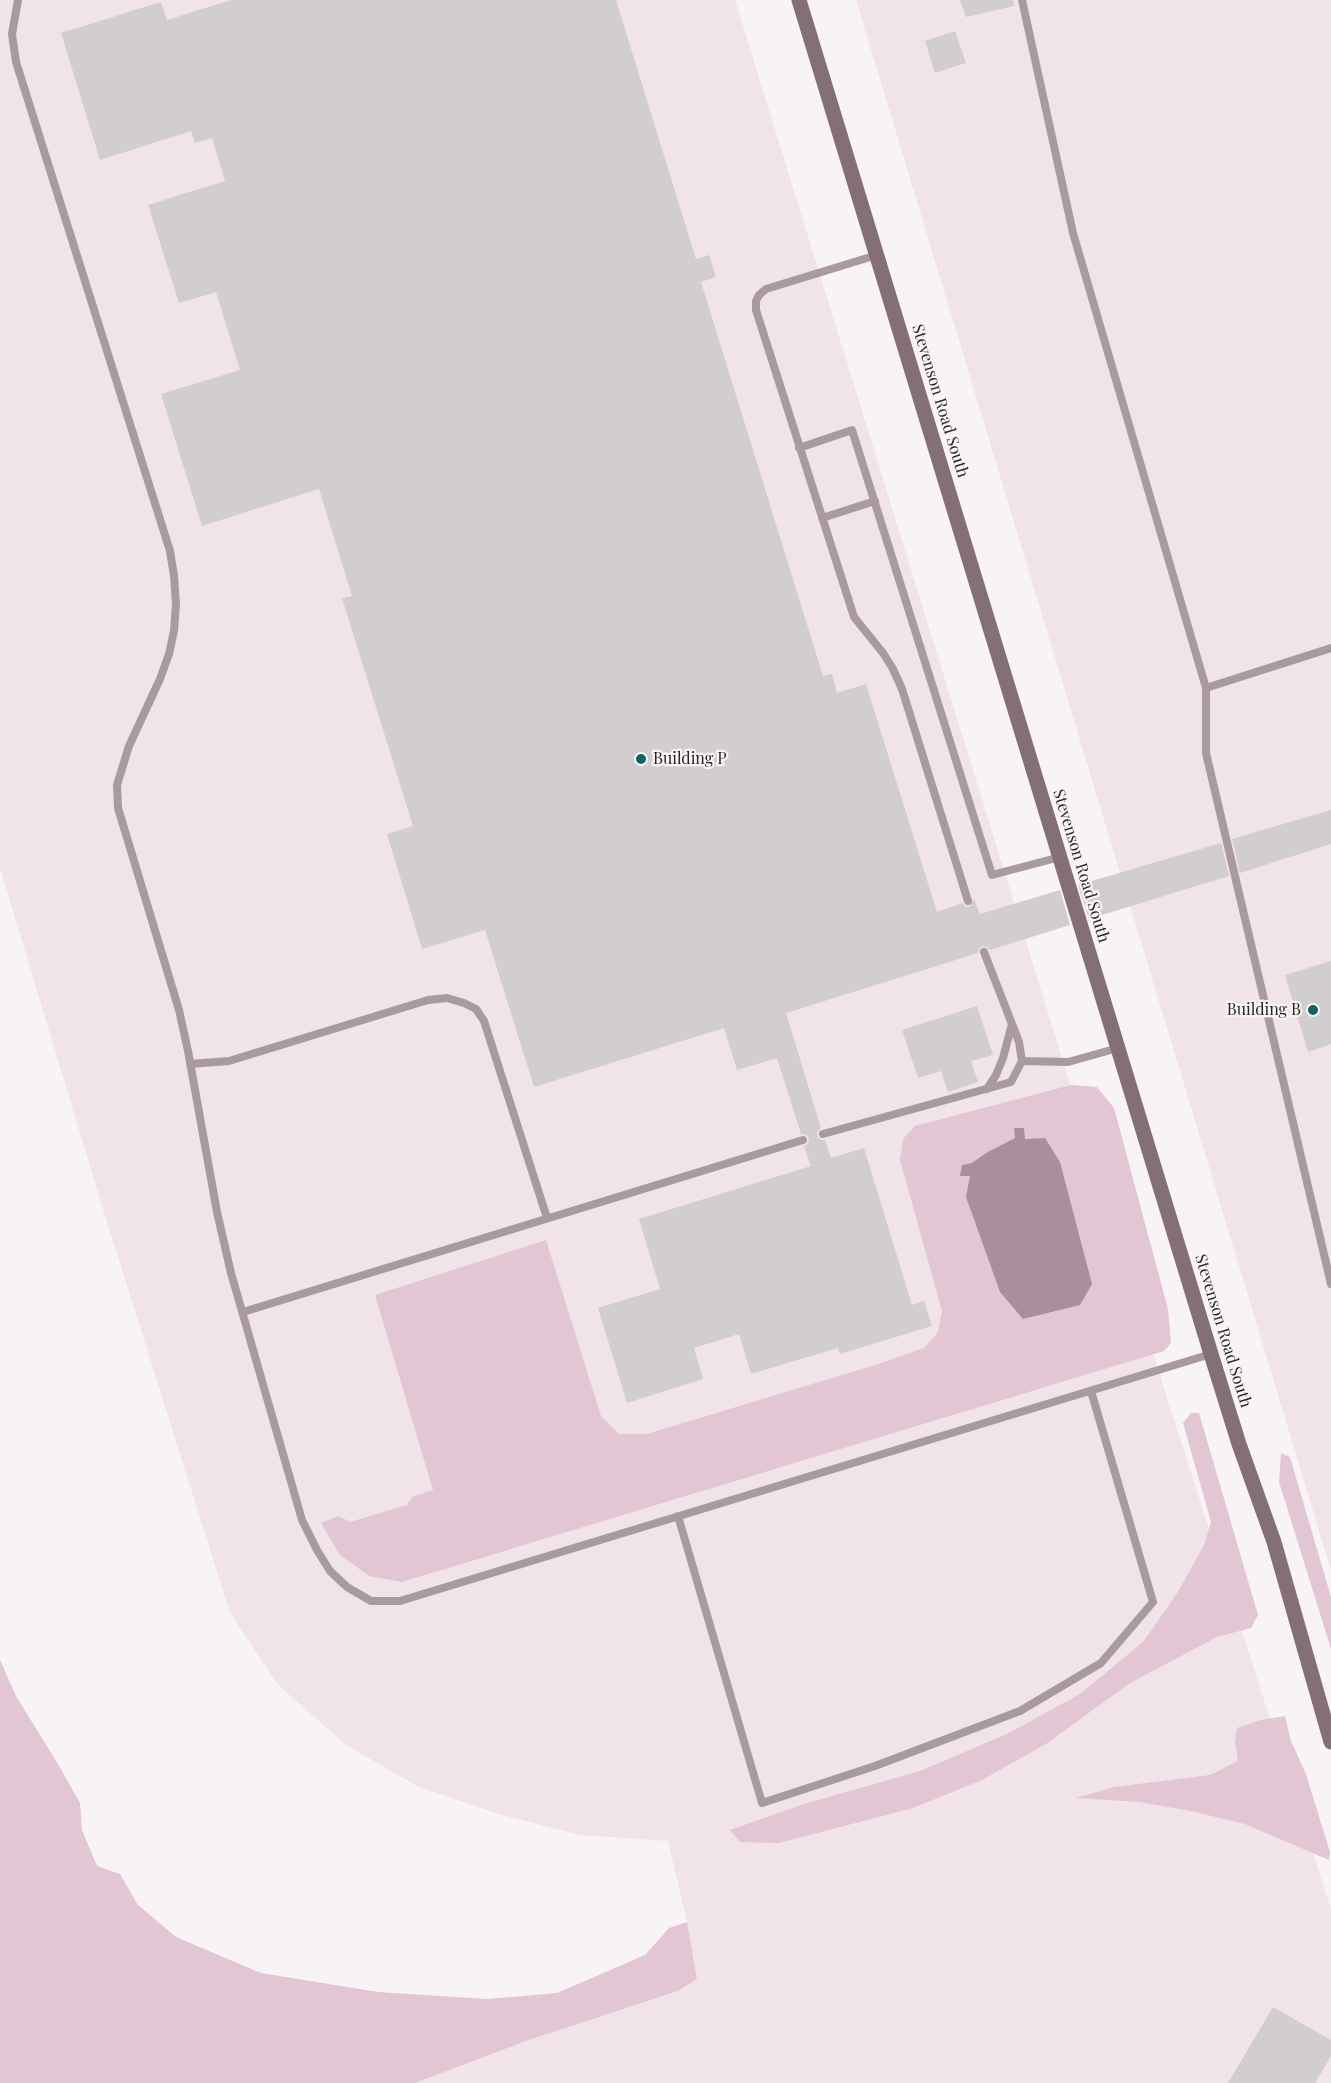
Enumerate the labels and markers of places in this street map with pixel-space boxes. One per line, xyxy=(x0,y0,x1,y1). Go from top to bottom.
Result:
place label: Building P xyxy=(653,749,727,769)
marker: Building P xyxy=(634,752,648,766)
place label: Building B xyxy=(1227,1000,1301,1020)
marker: Building B xyxy=(1306,1003,1320,1017)

